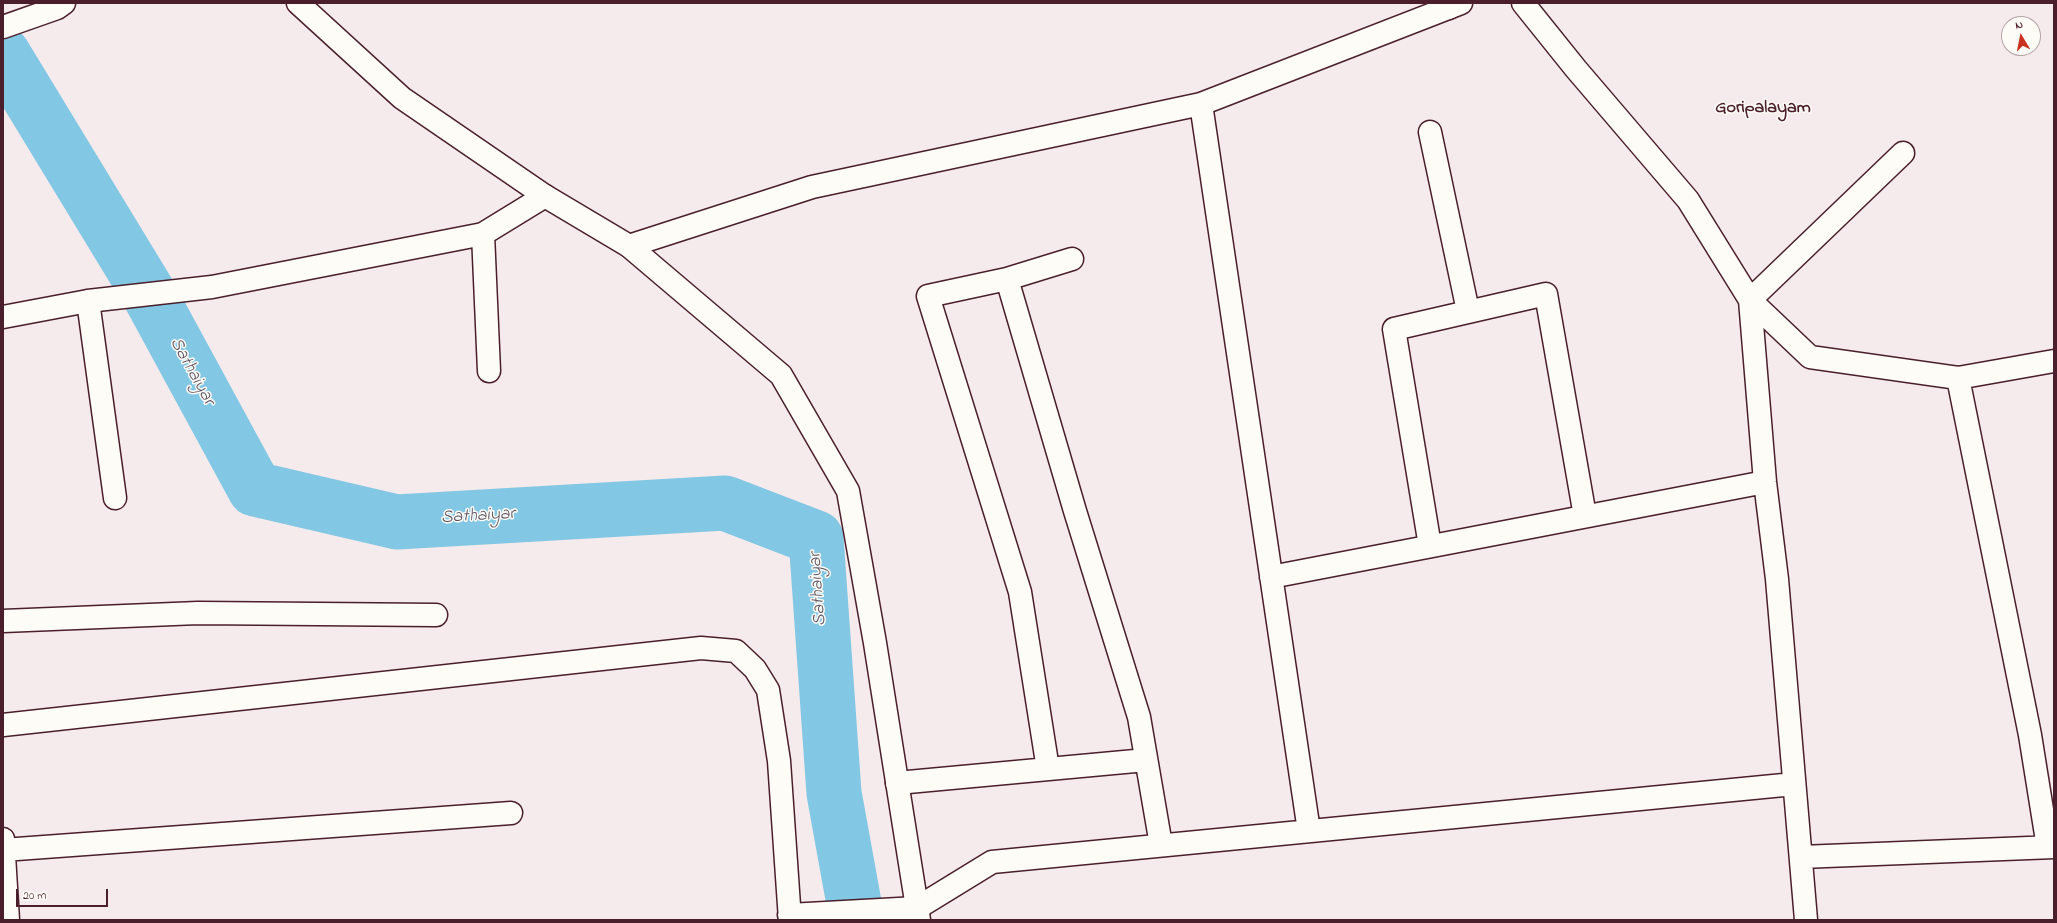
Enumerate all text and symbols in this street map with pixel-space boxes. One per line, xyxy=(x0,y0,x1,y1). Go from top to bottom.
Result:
north arrow xyxy=(2001,16,2041,56)
text: N xyxy=(2014,17,2024,34)
district label: Goripalayam xyxy=(1715,98,1811,120)
water label: Sathaiyar xyxy=(164,334,218,410)
water label: Sathaiyar xyxy=(440,504,516,530)
water label: Sathaiyar xyxy=(806,551,832,627)
scale bar xyxy=(18,881,110,907)
text: 20 m xyxy=(23,887,46,905)

